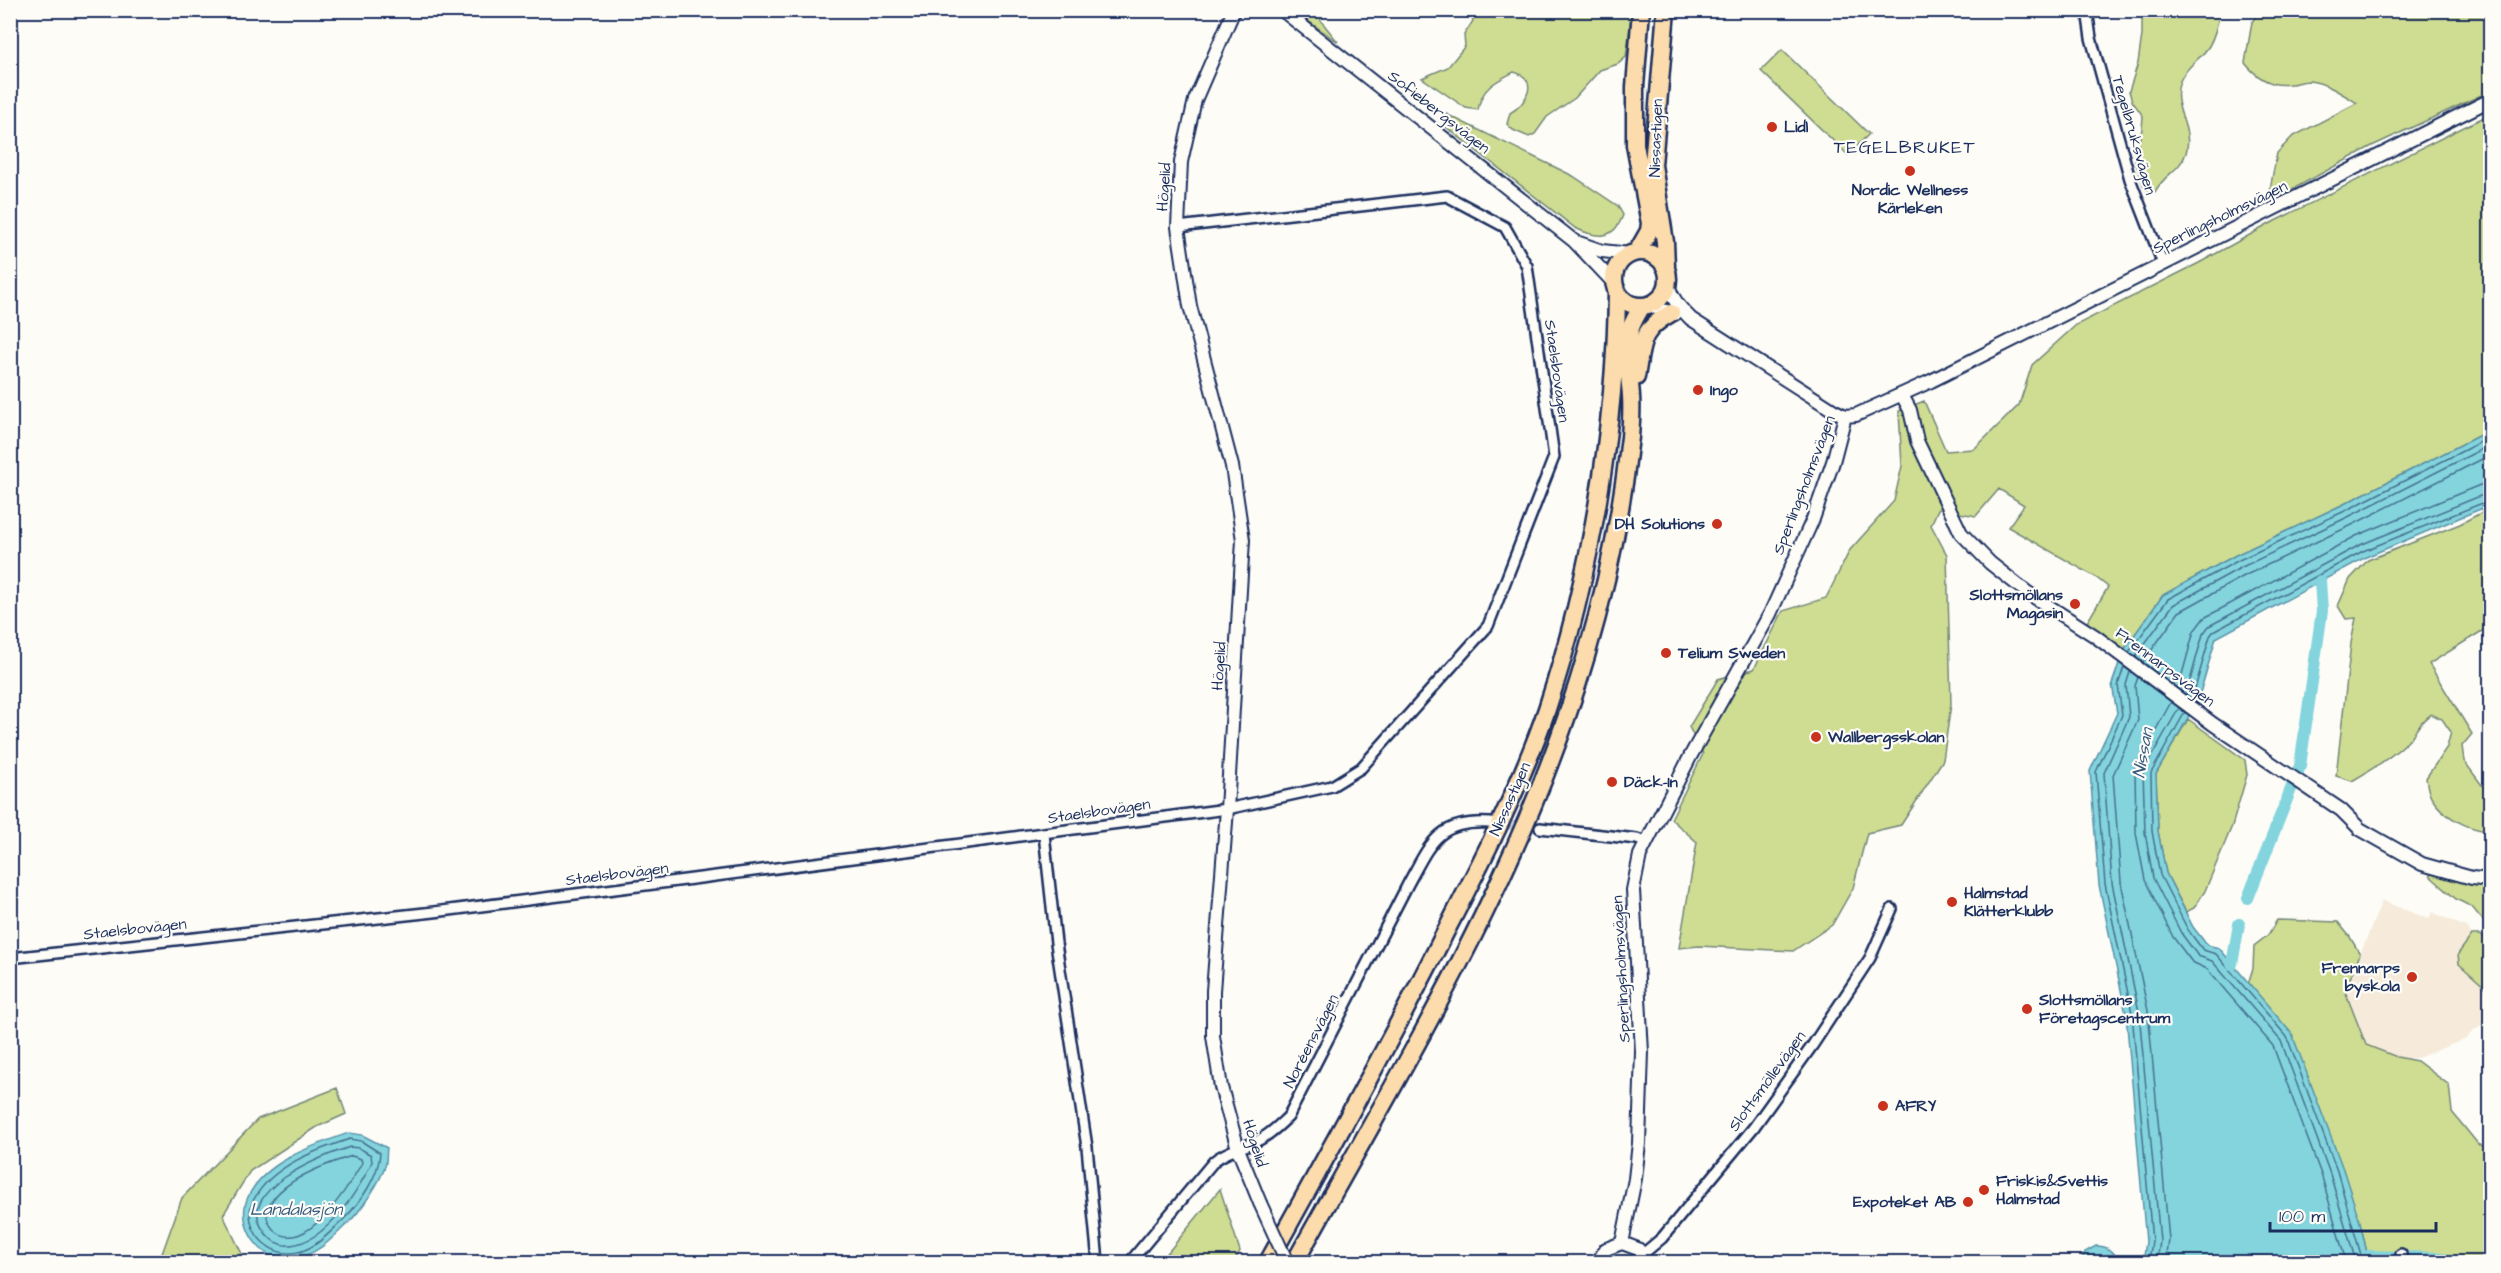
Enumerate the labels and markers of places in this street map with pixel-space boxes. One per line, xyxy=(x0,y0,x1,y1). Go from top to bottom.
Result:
place label: Lidl xyxy=(1784,116,1809,138)
marker: Lidl xyxy=(1765,120,1779,134)
marker: Nordic Wellness Kärleken xyxy=(1903,164,1917,178)
place label: Nordic Wellness Kärleken xyxy=(1852,179,1968,219)
place label: Ingo xyxy=(1710,379,1739,403)
marker: Ingo xyxy=(1691,383,1705,397)
place label: DH Solutions xyxy=(1615,513,1705,535)
marker: DH Solutions xyxy=(1710,517,1724,531)
place label: Slottsmöllans Magasin xyxy=(1969,584,2063,626)
marker: Slottsmöllans Magasin xyxy=(2068,597,2082,611)
place label: Telium Sweden xyxy=(1677,642,1785,664)
marker: Telium Sweden xyxy=(1659,646,1673,660)
place label: Wallbergsskolan xyxy=(1827,726,1944,750)
marker: Wallbergsskolan xyxy=(1809,730,1823,744)
place label: Däck-In xyxy=(1624,771,1678,793)
marker: Däck-In xyxy=(1605,775,1619,789)
place label: Halmstad Klätterklubb xyxy=(1964,882,2053,922)
marker: Halmstad Klätterklubb xyxy=(1945,895,1959,909)
place label: Frennarps byskola xyxy=(2322,957,2401,998)
marker: Frennarps byskola xyxy=(2405,970,2419,984)
place label: Slottsmöllans Företagscentrum xyxy=(2038,989,2171,1031)
marker: Slottsmöllans Företagscentrum xyxy=(2020,1002,2034,1016)
place label: AFRY xyxy=(1895,1095,1937,1117)
marker: AFRY xyxy=(1876,1099,1890,1113)
place label: Friskis&Svettis Halmstad xyxy=(1996,1170,2108,1210)
marker: Friskis&Svettis Halmstad xyxy=(1977,1183,1991,1197)
place label: Expoteket AB xyxy=(1853,1191,1957,1213)
marker: Expoteket AB xyxy=(1961,1195,1975,1209)

